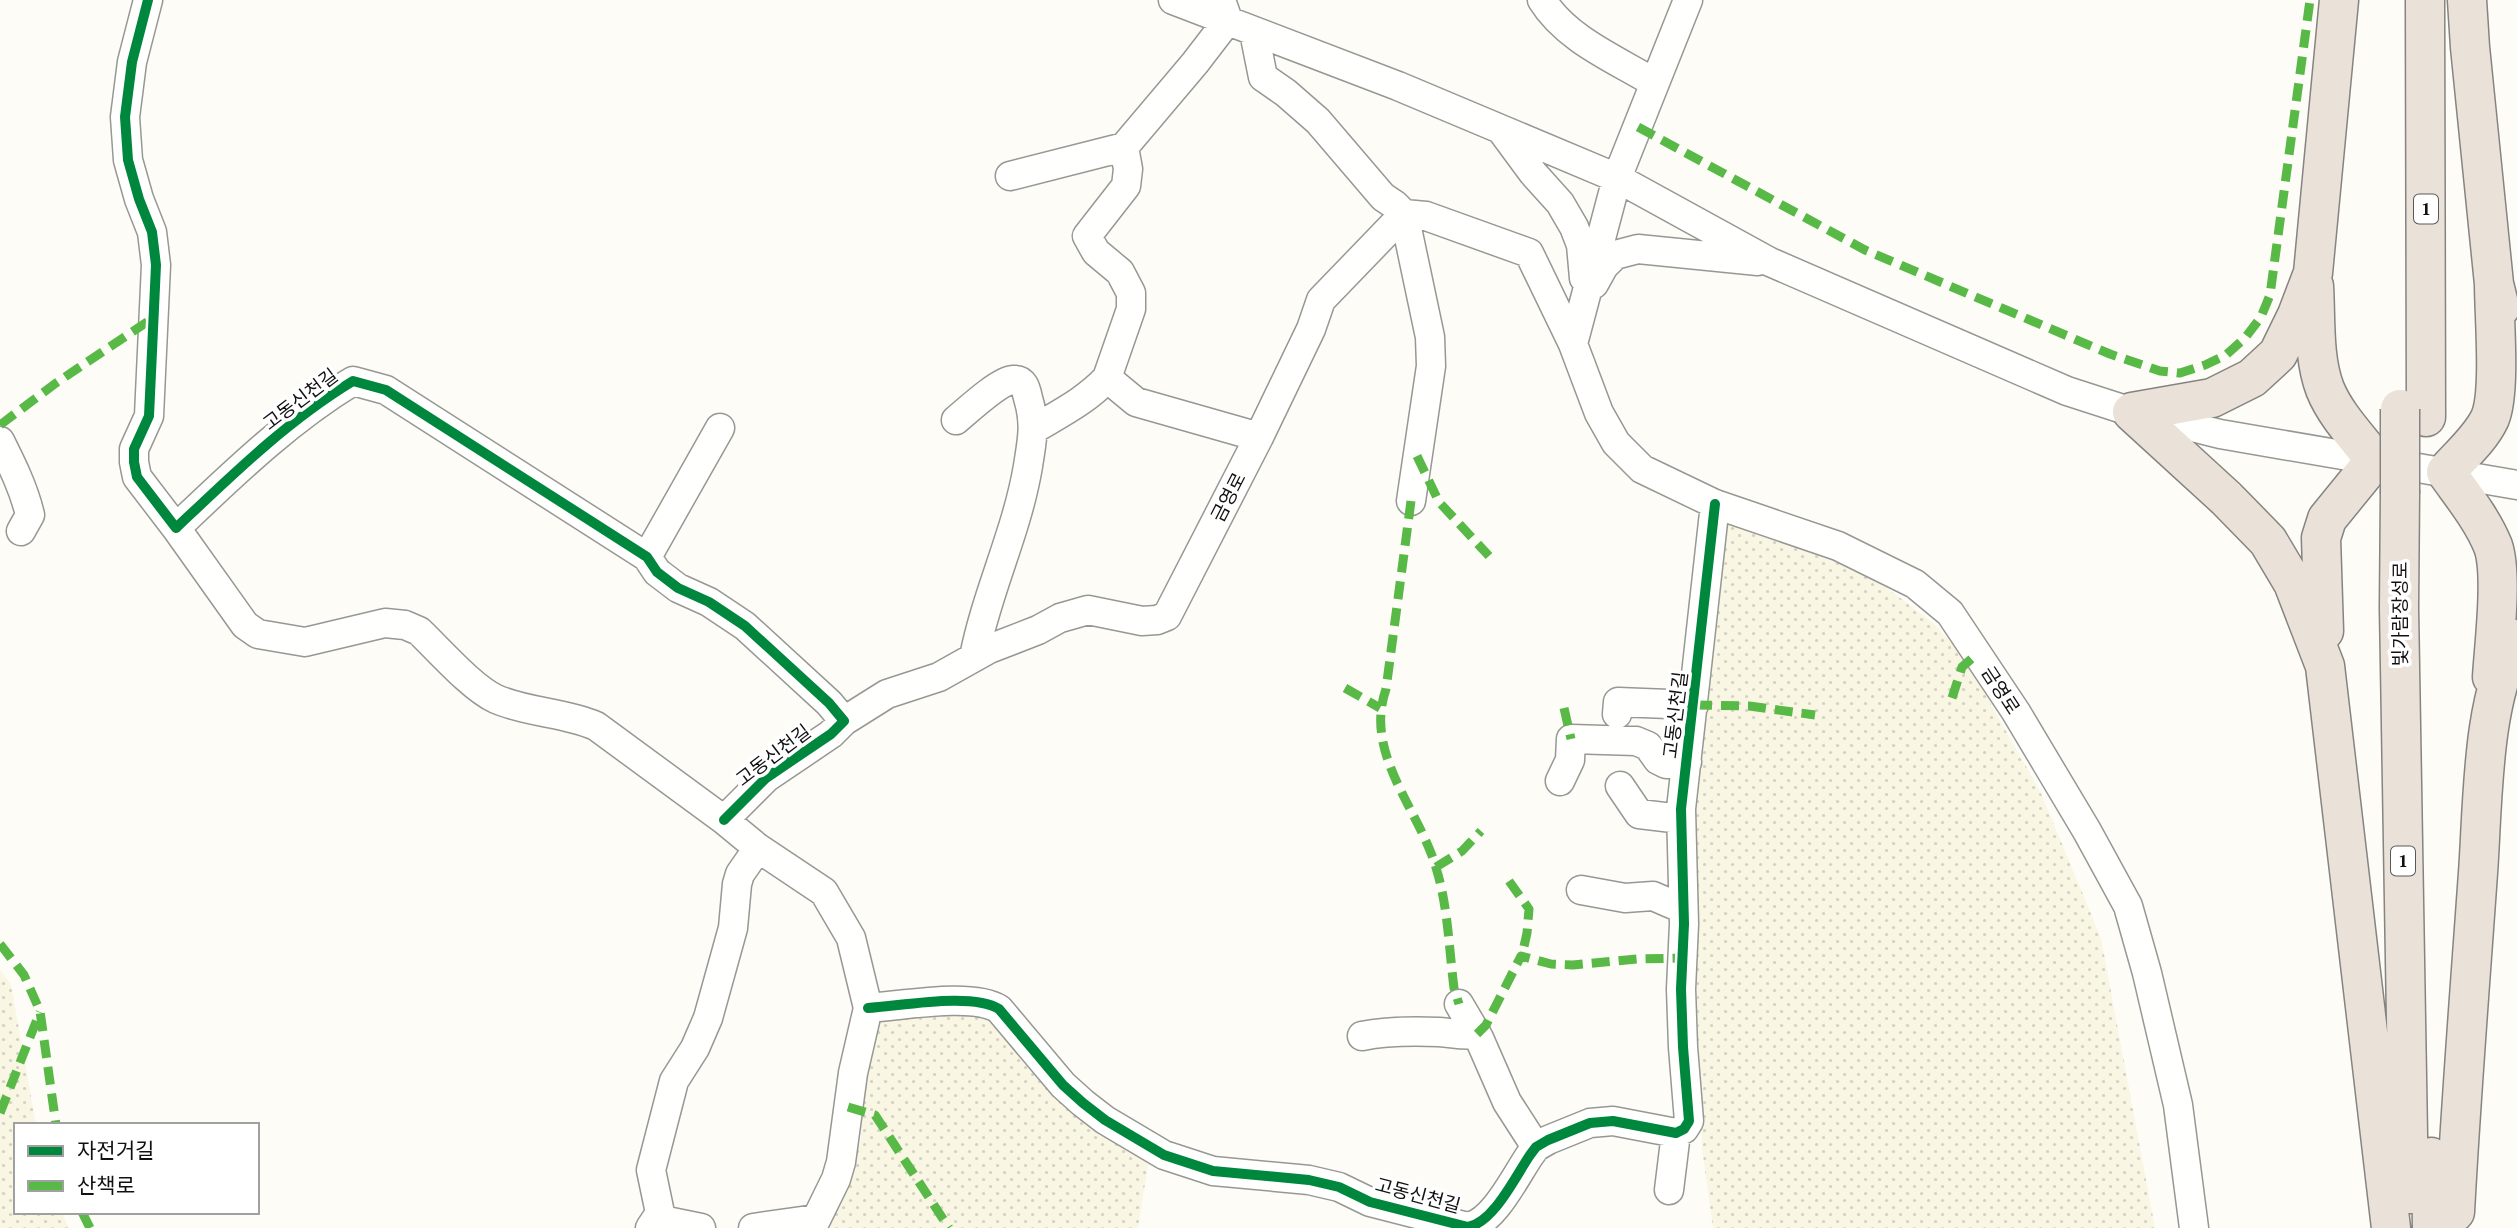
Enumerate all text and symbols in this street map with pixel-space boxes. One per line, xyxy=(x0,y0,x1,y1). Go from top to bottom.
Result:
road number: 1 xyxy=(2414,194,2438,224)
street label: 고동신천길 xyxy=(257,362,342,435)
street label: 금영로 xyxy=(1205,468,1251,526)
street label: 빛가람장성로 xyxy=(2387,562,2412,666)
street label: 금영로 xyxy=(1977,661,2026,719)
street label: 고동신천길 xyxy=(1657,670,1692,760)
street label: 고동신천길 xyxy=(730,718,815,791)
road number: 1 xyxy=(2391,846,2415,876)
legend xyxy=(14,1123,259,1214)
text: 자전거길 xyxy=(77,1136,154,1164)
text: 산책로 xyxy=(77,1171,135,1199)
street label: 고동신천길 xyxy=(1373,1171,1464,1218)

